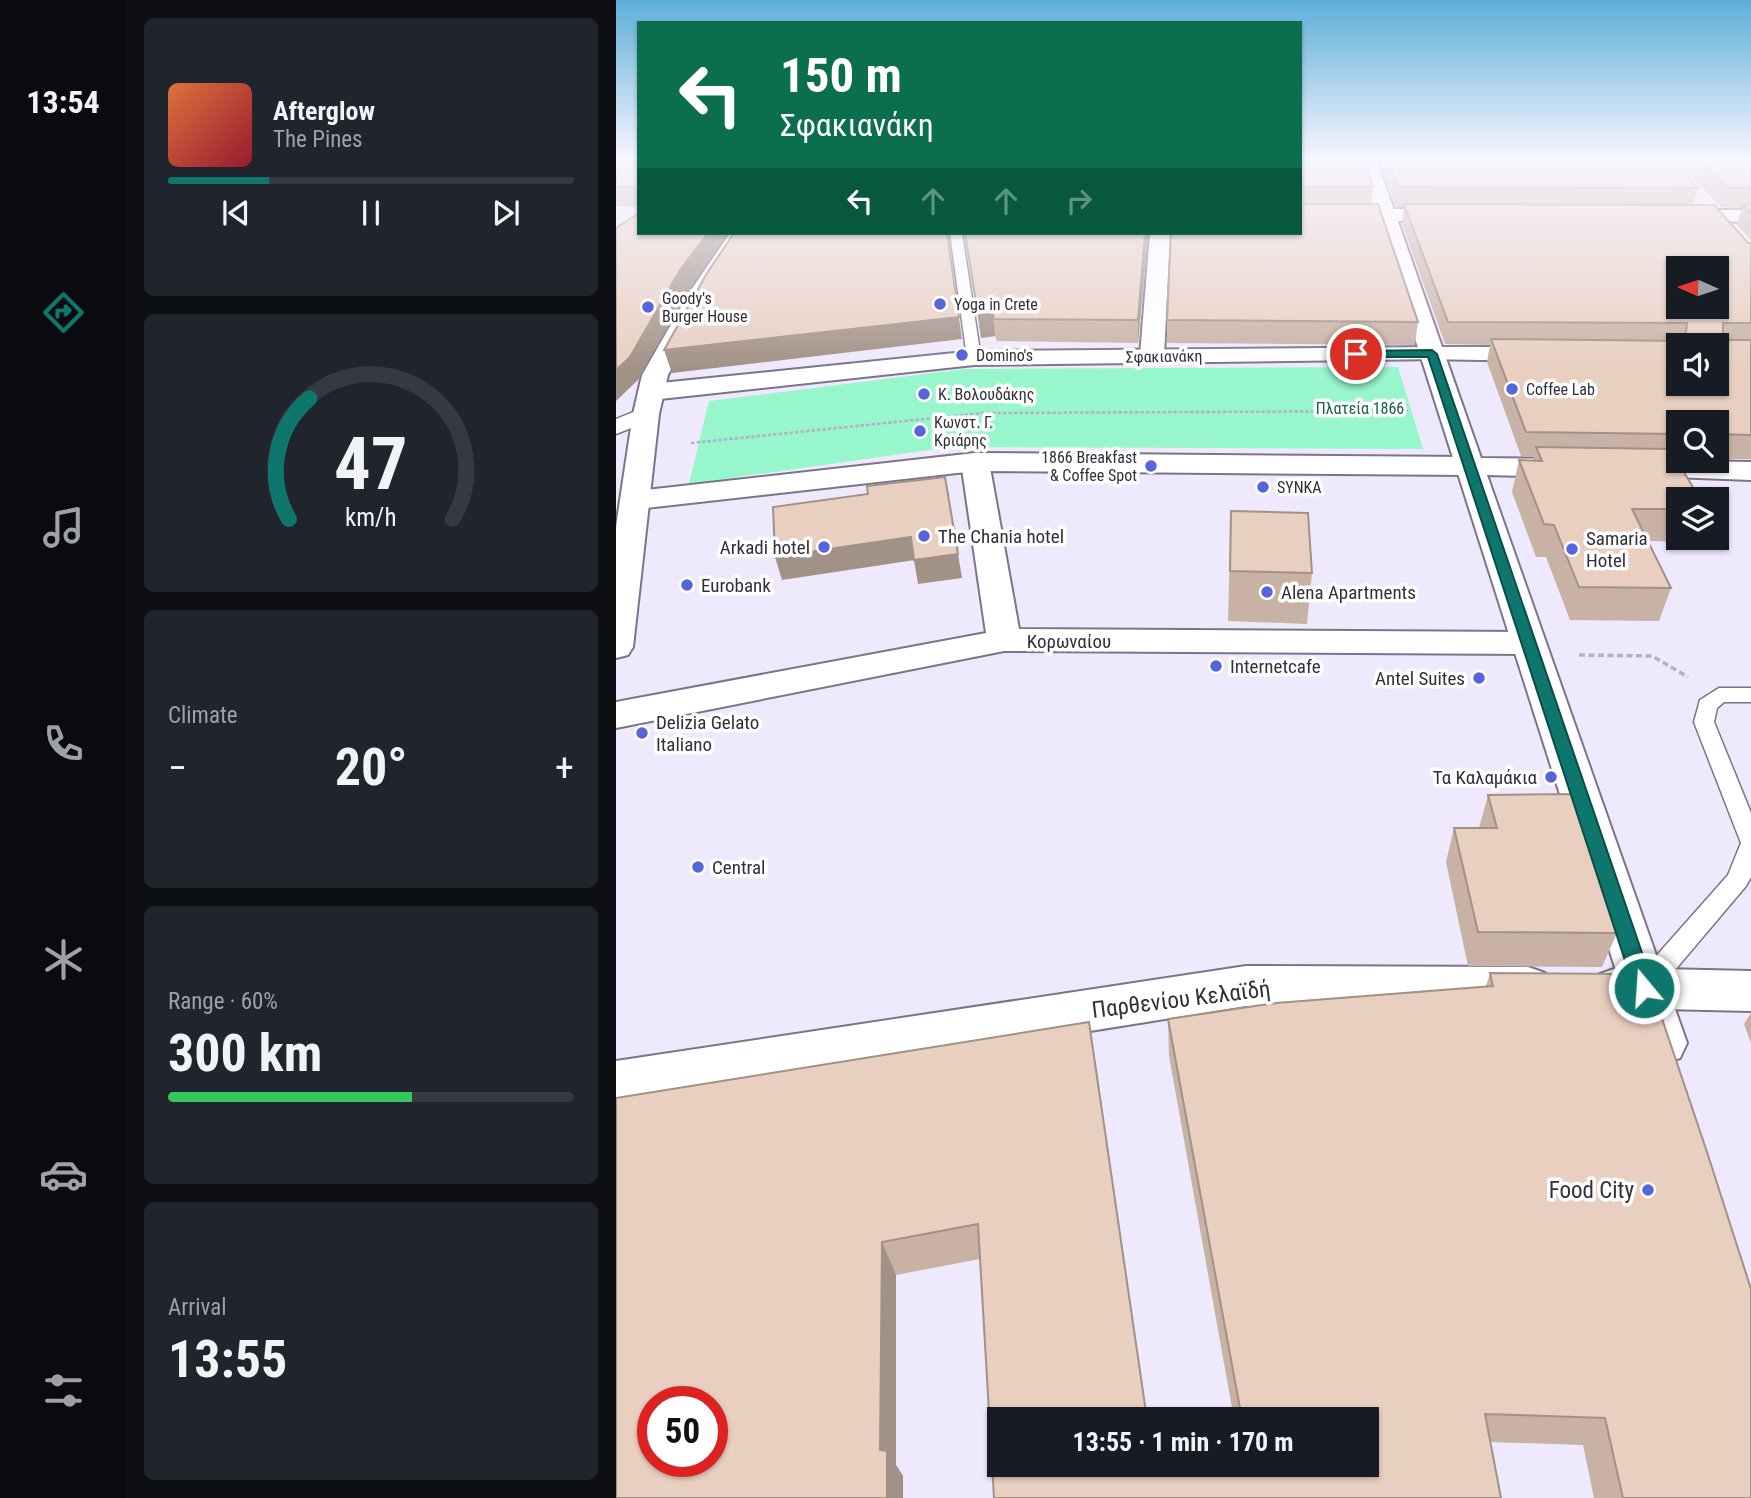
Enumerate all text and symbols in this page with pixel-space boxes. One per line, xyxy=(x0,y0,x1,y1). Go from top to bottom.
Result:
text: 150 m xyxy=(780,47,902,104)
icon: left xyxy=(665,49,756,140)
text: 13:54 xyxy=(26,83,100,121)
text: Afterglow xyxy=(273,96,375,126)
text: Σφακιανάκη xyxy=(780,106,934,144)
text: The Pines xyxy=(273,126,363,153)
icon: left xyxy=(841,182,879,220)
icon: ahead xyxy=(914,182,952,220)
icon: ahead xyxy=(987,182,1025,220)
icon: right xyxy=(1060,182,1098,220)
icon: previous xyxy=(217,194,255,232)
icon: pause xyxy=(352,194,390,232)
icon: next xyxy=(487,194,525,232)
north arrow xyxy=(1666,256,1729,318)
map controls xyxy=(1666,256,1729,550)
icon: directions xyxy=(39,288,88,337)
place label: Goody's Burger House xyxy=(662,289,748,326)
place label: Yoga in Crete xyxy=(954,295,1038,314)
marker: Yoga in Crete xyxy=(932,296,948,312)
marker: Goody's Burger House xyxy=(640,299,656,315)
pin xyxy=(1326,324,1386,384)
button: sound xyxy=(1666,333,1729,396)
icon: arrive xyxy=(1337,335,1375,373)
place label: Domino's xyxy=(976,346,1033,365)
street label: Σφακιανάκη xyxy=(1125,346,1203,367)
marker: Domino's xyxy=(954,347,970,363)
place label: Coffee Lab xyxy=(1526,380,1595,399)
marker: Coffee Lab xyxy=(1504,381,1520,397)
place label: Κ. Βολουδάκης xyxy=(938,385,1034,404)
marker: Κ. Βολουδάκης xyxy=(916,386,932,402)
park label: Πλατεία 1866 xyxy=(1316,399,1404,418)
button: search xyxy=(1666,410,1729,473)
place label: Κωνστ. Γ. Κριάρης xyxy=(934,413,993,450)
text: 47 xyxy=(334,421,408,507)
marker: Κωνστ. Γ. Κριάρης xyxy=(912,423,928,439)
place label: 1866 Breakfast & Coffee Spot xyxy=(1041,448,1137,485)
marker: 1866 Breakfast & Coffee Spot xyxy=(1143,458,1159,474)
place label: SYNKA xyxy=(1277,478,1322,497)
marker: SYNKA xyxy=(1255,479,1271,495)
button: layers xyxy=(1666,487,1729,550)
icon: music xyxy=(39,503,88,552)
text: km/h xyxy=(345,503,397,532)
place label: The Chania hotel xyxy=(938,525,1064,548)
place label: Samaria Hotel xyxy=(1586,527,1648,572)
marker: The Chania hotel xyxy=(916,528,932,544)
place label: Arkadi hotel xyxy=(720,536,810,559)
marker: Arkadi hotel xyxy=(816,539,832,555)
marker: Samaria Hotel xyxy=(1564,541,1580,557)
place label: Eurobank xyxy=(701,574,771,597)
marker: Eurobank xyxy=(679,577,695,593)
place label: Alena Apartments xyxy=(1281,581,1416,604)
marker: Alena Apartments xyxy=(1259,584,1275,600)
street label: Κορωναίου xyxy=(1027,630,1111,653)
place label: Internetcafe xyxy=(1230,655,1321,678)
marker: Internetcafe xyxy=(1208,658,1224,674)
place label: Antel Suites xyxy=(1375,667,1465,690)
marker: Antel Suites xyxy=(1471,670,1487,686)
text: Climate xyxy=(168,702,238,729)
place label: Delizia Gelato Italiano xyxy=(656,711,759,756)
icon: phone xyxy=(39,719,88,768)
marker: Delizia Gelato Italiano xyxy=(634,725,650,741)
text: 20° xyxy=(335,737,407,798)
text: − xyxy=(168,746,187,790)
text: + xyxy=(555,746,574,790)
place label: Τα Καλαμάκια xyxy=(1433,766,1538,789)
marker: Τα Καλαμάκια xyxy=(1543,769,1559,785)
place label: Central xyxy=(712,856,765,879)
marker: Central xyxy=(690,859,706,875)
icon: climate xyxy=(39,935,88,984)
position arrow xyxy=(1607,951,1681,1025)
street label: Παρθενίου Κελαϊδή xyxy=(1090,975,1272,1024)
text: Range · 60% xyxy=(168,988,278,1015)
text: 300 km xyxy=(168,1023,322,1084)
icon: car xyxy=(39,1150,88,1199)
place label: Food City xyxy=(1549,1177,1634,1204)
marker: Food City xyxy=(1640,1182,1656,1198)
text: Arrival xyxy=(168,1294,227,1321)
text: 13:55 xyxy=(168,1329,287,1390)
icon: filters xyxy=(39,1366,88,1415)
speed limit sign: 50 xyxy=(637,1386,728,1477)
text: 13:55 · 1 min · 170 m xyxy=(1073,1427,1293,1457)

